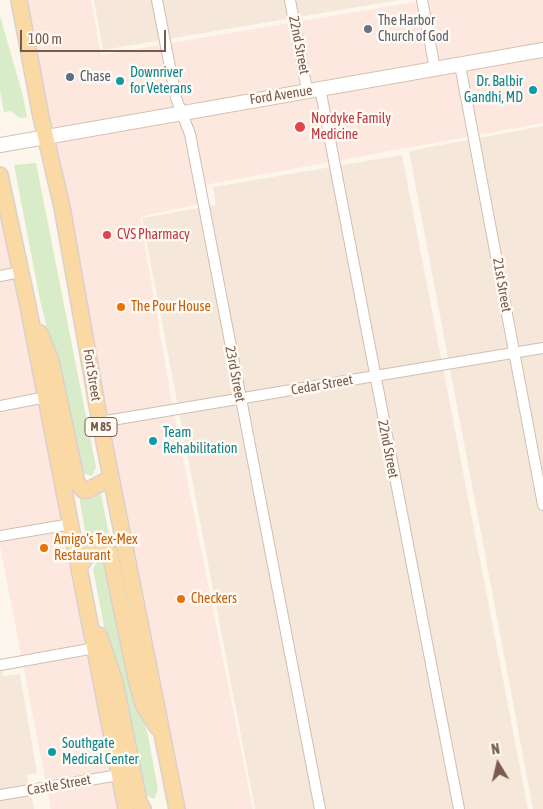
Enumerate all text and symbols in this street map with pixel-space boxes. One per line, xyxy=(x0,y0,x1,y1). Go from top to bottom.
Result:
place label: The Harbor Church of God xyxy=(378,13,449,46)
street label: 22nd Street xyxy=(285,14,313,76)
scale bar xyxy=(22,20,169,52)
marker: The Harbor Church of God xyxy=(362,23,374,35)
text: 100 m xyxy=(28,30,62,47)
place label: Downriver for Veterans xyxy=(130,65,192,98)
place label: Chase xyxy=(80,69,111,85)
marker: Chase xyxy=(64,71,76,83)
place label: Dr. Balbir Gandhi, MD xyxy=(464,74,523,106)
marker: Downriver for Veterans xyxy=(114,75,126,87)
street label: Ford Avenue xyxy=(248,82,314,108)
marker: Dr. Balbir Gandhi, MD xyxy=(527,84,539,96)
place label: Nordyke Family Medicine xyxy=(311,111,391,144)
marker: Nordyke Family Medicine xyxy=(293,120,307,134)
place label: CVS Pharmacy xyxy=(117,227,190,243)
marker: CVS Pharmacy xyxy=(101,229,113,241)
street label: 21st Street xyxy=(489,257,515,313)
place label: The Pour House xyxy=(131,299,211,315)
marker: The Pour House xyxy=(115,301,127,313)
street label: 23rd Street xyxy=(221,345,249,403)
street label: Fort Street xyxy=(80,348,104,402)
street label: Cedar Street xyxy=(290,371,354,399)
road number: M 85 xyxy=(85,418,117,437)
street label: 22nd Street xyxy=(374,418,402,480)
place label: Team Rehabilitation xyxy=(163,425,238,458)
marker: Team Rehabilitation xyxy=(147,435,159,447)
place label: Amigo’s Tex-Mex Restaurant xyxy=(54,532,138,564)
marker: Amigo’s Tex-Mex Restaurant xyxy=(38,542,50,554)
place label: Checkers xyxy=(191,591,237,607)
marker: Checkers xyxy=(175,593,187,605)
place label: Southgate Medical Center xyxy=(62,736,139,769)
north arrow xyxy=(473,739,523,789)
text: N xyxy=(490,741,501,758)
marker: Southgate Medical Center xyxy=(46,746,58,758)
street label: Castle Street xyxy=(26,771,92,799)

